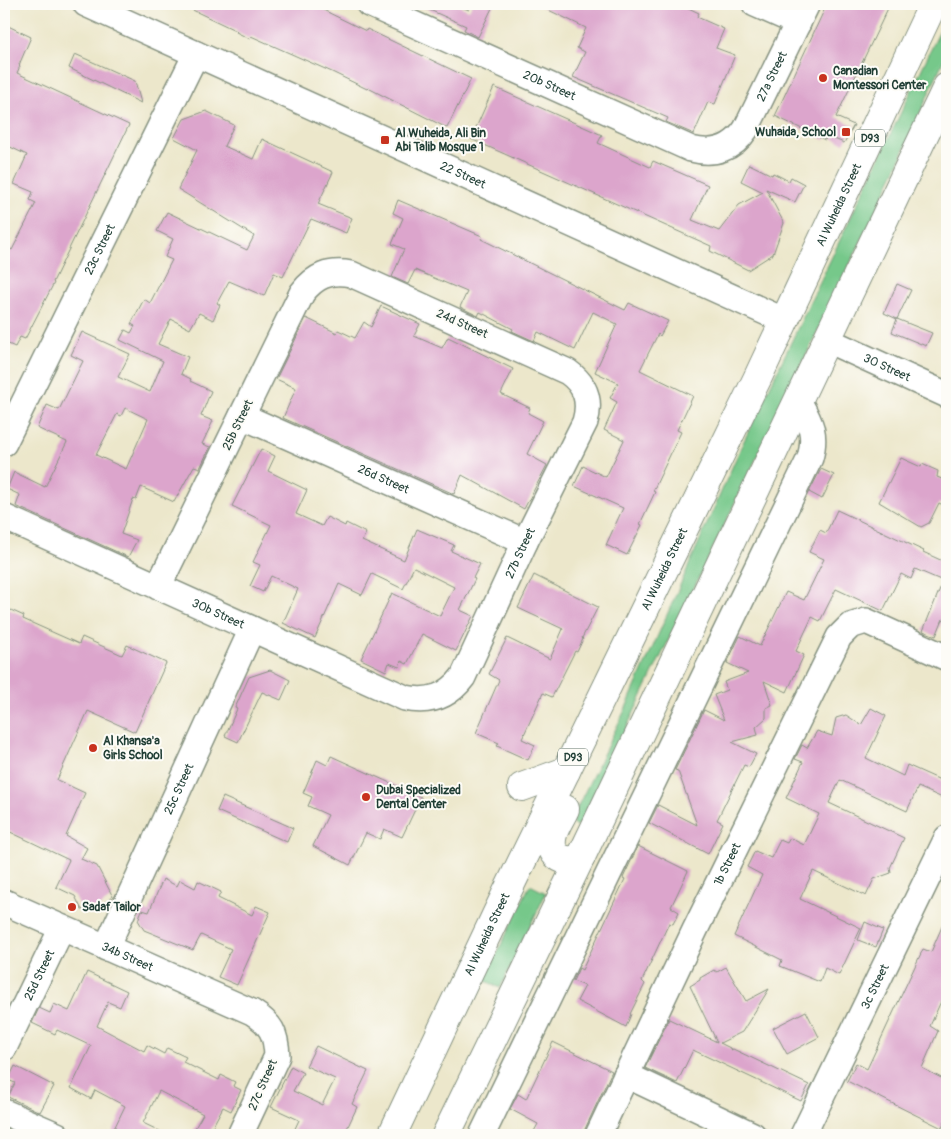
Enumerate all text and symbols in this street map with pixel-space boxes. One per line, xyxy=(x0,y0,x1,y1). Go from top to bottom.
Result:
street label: 27a Street xyxy=(753,49,790,104)
place label: Canadian Montessori Center xyxy=(833,64,927,93)
street label: 20b Street xyxy=(521,67,578,104)
marker: Canadian Montessori Center xyxy=(817,72,829,84)
place label: Wuhaida, School xyxy=(755,125,836,140)
place label: Al Wuheida, Ali Bin Abi Talib Mosque 1 xyxy=(395,126,486,155)
marker: Wuhaida, School xyxy=(840,126,852,138)
road number: D93 xyxy=(855,130,885,146)
marker: Al Wuheida, Ali Bin Abi Talib Mosque 1 xyxy=(379,134,391,146)
street label: 22 Street xyxy=(438,158,488,192)
street label: Al Wuheida Street xyxy=(813,161,865,249)
street label: 23c Street xyxy=(81,221,118,277)
street label: 24d Street xyxy=(434,306,490,342)
street label: 30 Street xyxy=(861,350,913,385)
street label: 25b Street xyxy=(219,397,257,453)
street label: 26d Street xyxy=(356,461,412,497)
street label: 27b Street xyxy=(502,525,538,581)
street label: Al Wuheida Street xyxy=(638,525,691,613)
street label: 30b Street xyxy=(190,595,247,632)
place label: Al Khansa'a Girls School xyxy=(103,734,163,763)
marker: Al Khansa'a Girls School xyxy=(87,742,99,754)
road number: D93 xyxy=(558,749,588,766)
street label: 25c Street xyxy=(161,761,197,817)
place label: Dubai Specialized Dental Center xyxy=(376,783,461,812)
marker: Dubai Specialized Dental Center xyxy=(360,791,372,803)
street label: 1b Street xyxy=(710,840,744,888)
street label: Al Wuheida Street xyxy=(461,890,513,978)
place label: Sadaf Tailor xyxy=(82,900,141,915)
marker: Sadaf Tailor xyxy=(66,901,78,913)
street label: 34b Street xyxy=(99,939,156,975)
street label: 25d Street xyxy=(21,947,58,1003)
street label: 3c Street xyxy=(858,962,892,1011)
street label: 27c Street xyxy=(245,1057,281,1113)

